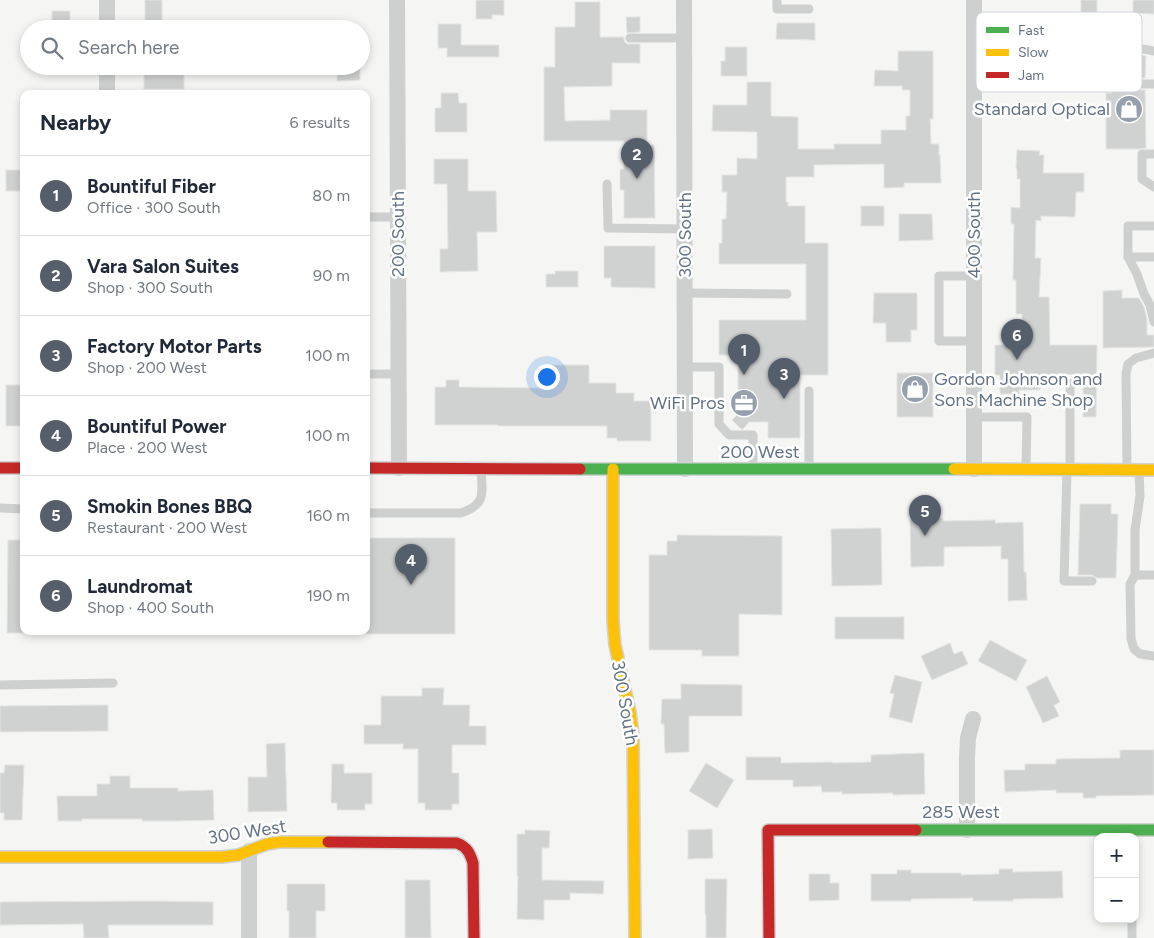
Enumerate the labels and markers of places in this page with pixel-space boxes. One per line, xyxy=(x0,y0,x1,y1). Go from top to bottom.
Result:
shop icon: Standard Optical xyxy=(1114,94,1144,124)
place label: Standard Optical xyxy=(974,98,1110,120)
pin: 2 xyxy=(621,138,653,179)
pin: 6 xyxy=(1001,319,1033,360)
pin: 1 xyxy=(728,334,760,375)
pin: 3 xyxy=(768,358,800,399)
place label: Gordon Johnson and Sons Machine Shop xyxy=(934,368,1103,411)
shop icon: Gordon Johnson and Sons Machine Shop xyxy=(900,374,930,404)
office icon: WiFi Pros xyxy=(729,388,759,418)
place label: WiFi Pros xyxy=(650,392,725,414)
pin: 5 xyxy=(909,495,941,536)
pin: 4 xyxy=(395,544,427,585)

